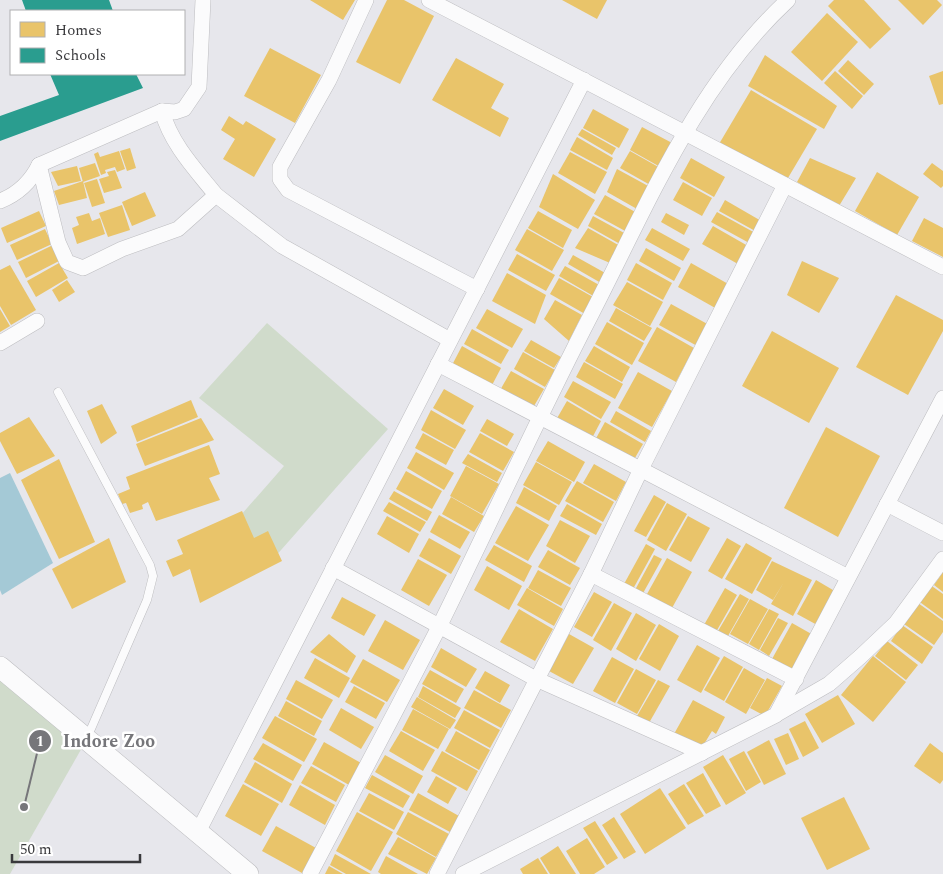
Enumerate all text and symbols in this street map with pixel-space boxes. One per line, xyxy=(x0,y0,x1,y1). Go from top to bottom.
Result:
legend xyxy=(10,10,185,75)
text: Homes xyxy=(55,19,102,42)
text: Schools xyxy=(55,44,106,67)
callout: Indore Zoo xyxy=(27,725,165,758)
text: Indore Zoo xyxy=(63,728,155,755)
text: 1 xyxy=(36,730,44,753)
scale bar xyxy=(12,832,140,864)
text: 50 m xyxy=(20,838,52,861)

